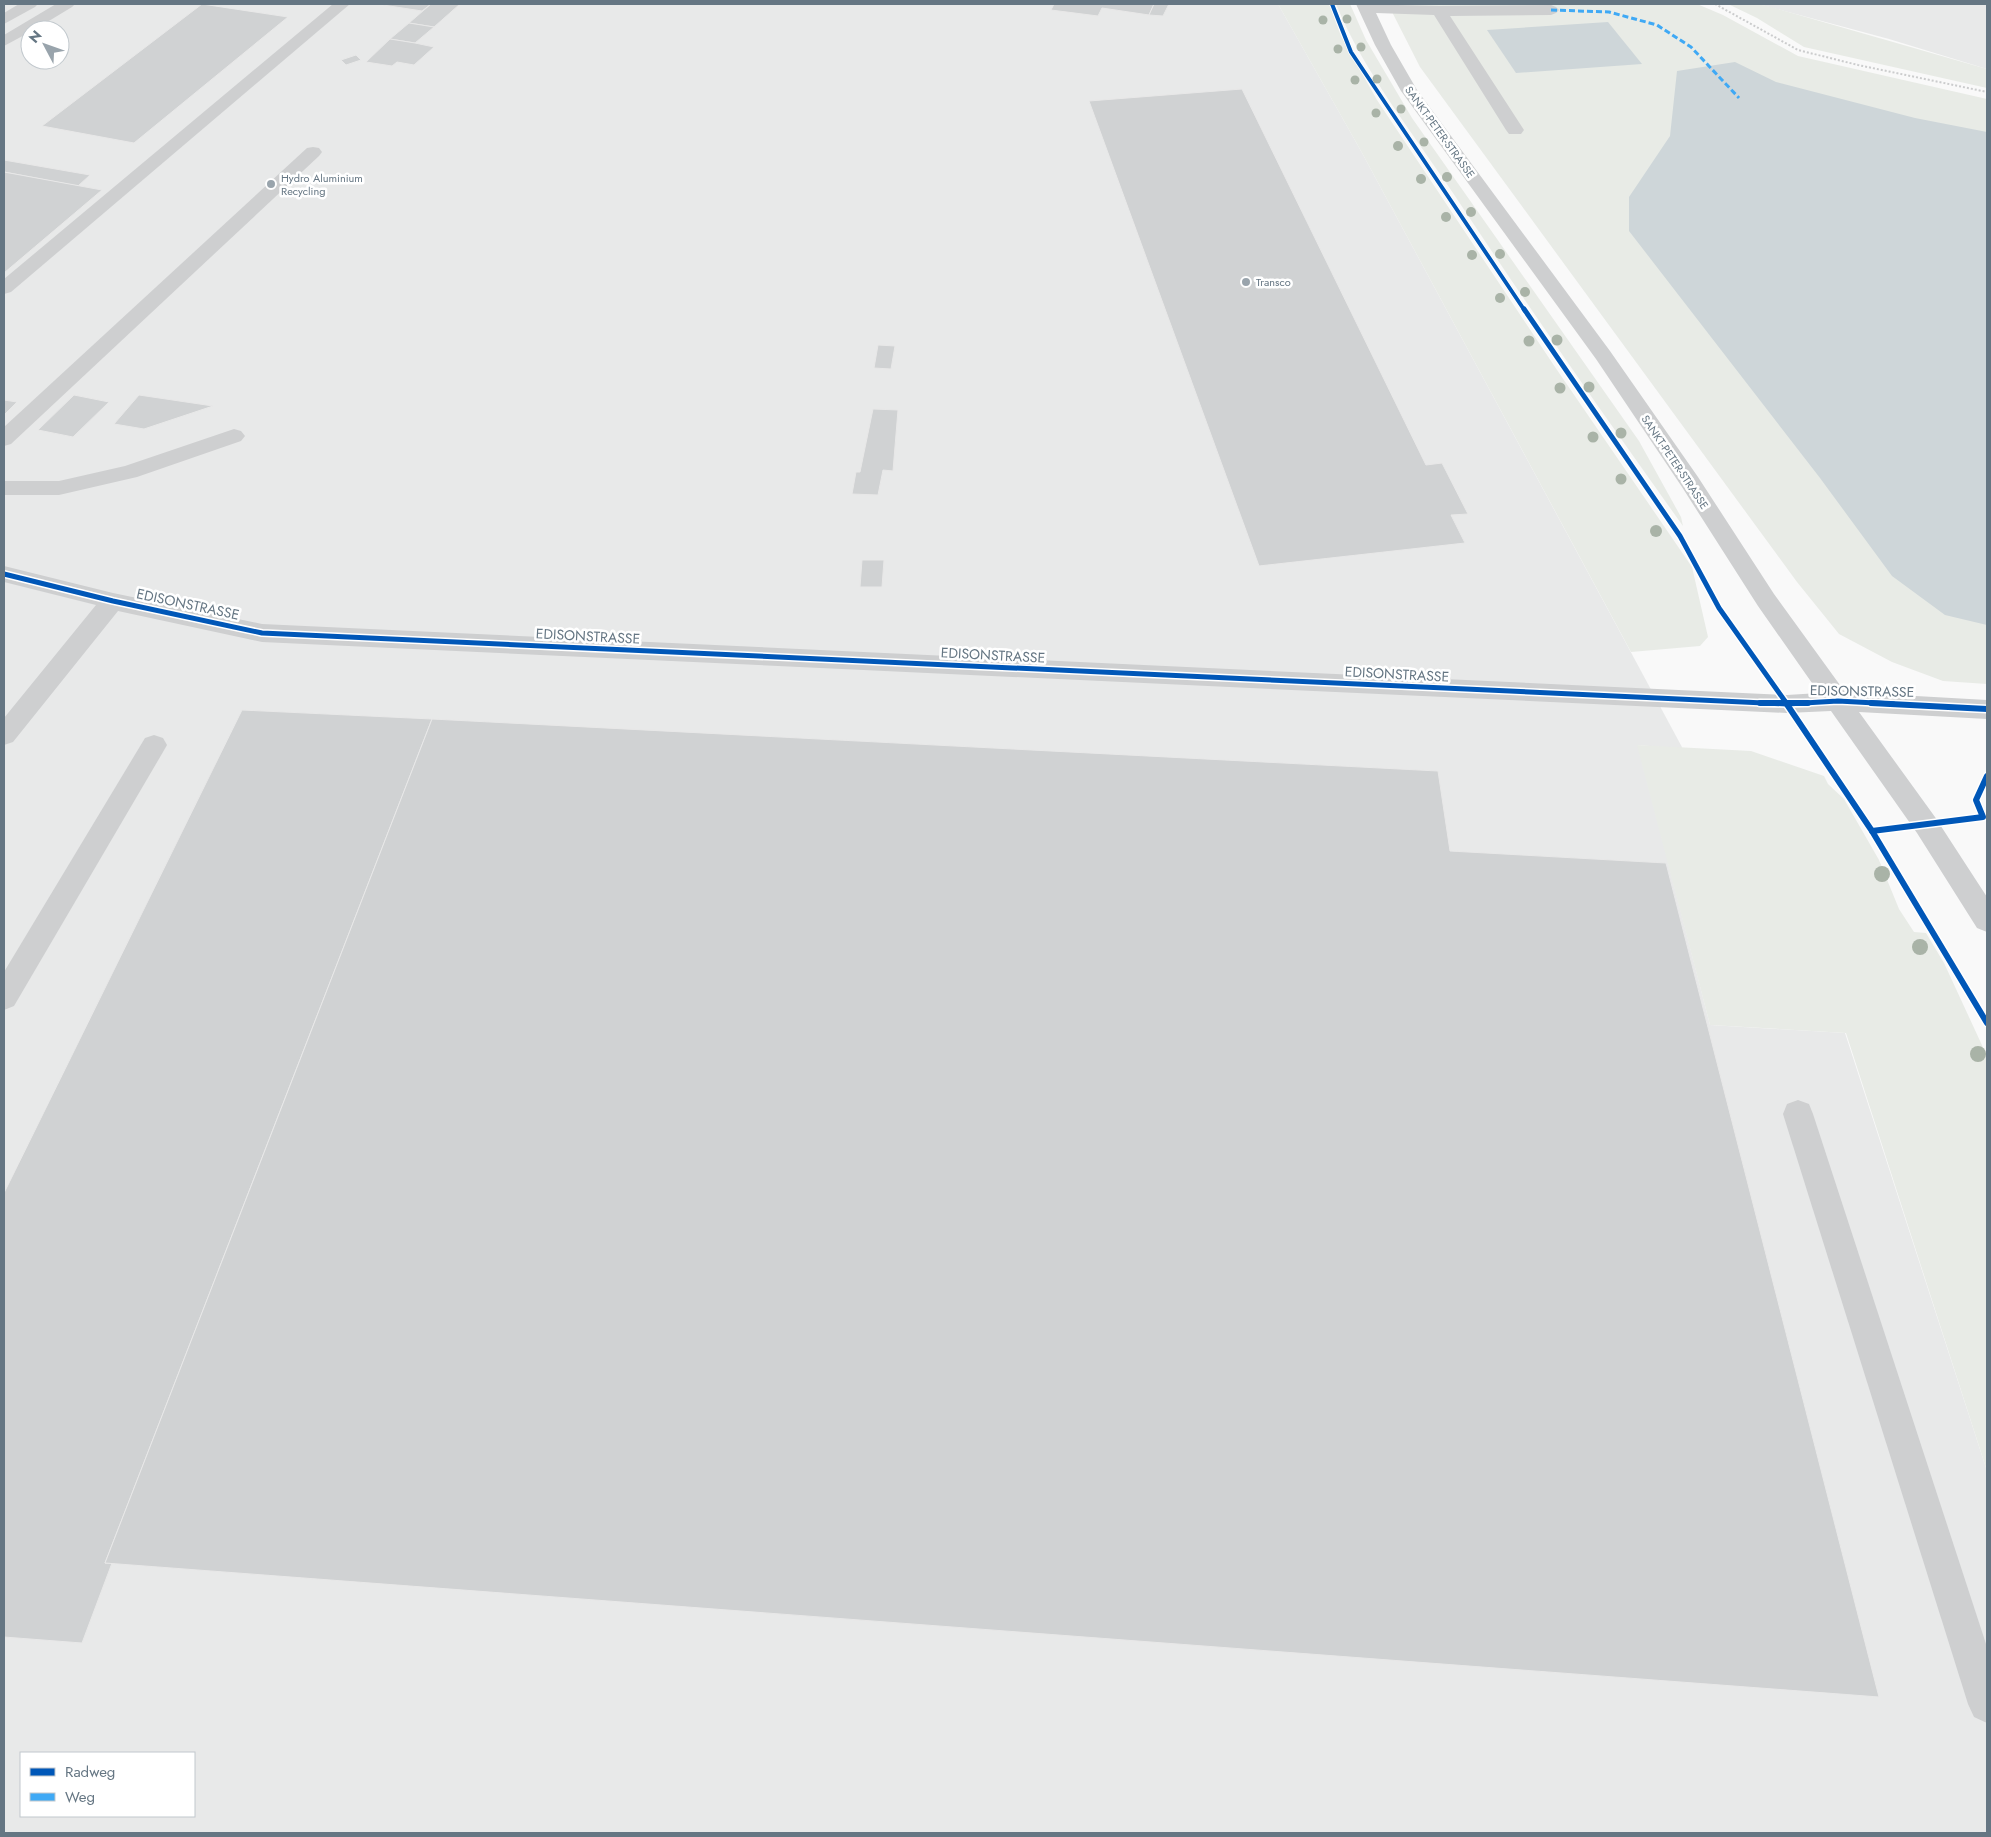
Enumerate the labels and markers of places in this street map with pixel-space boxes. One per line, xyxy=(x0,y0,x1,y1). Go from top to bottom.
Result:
place label: Hydro Aluminium Recycling xyxy=(281,170,363,199)
marker: Hydro Aluminium Recycling xyxy=(265,178,277,190)
place label: Transco xyxy=(1256,274,1291,290)
marker: Transco xyxy=(1240,276,1252,288)

